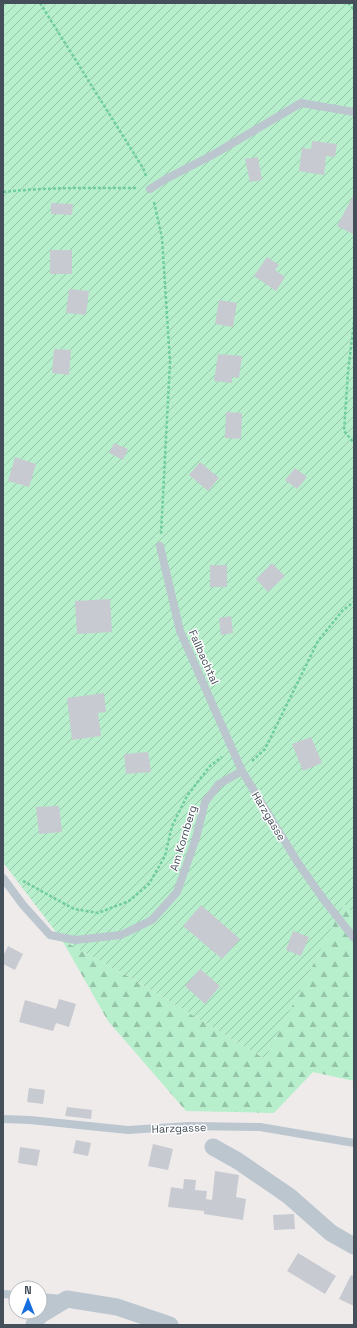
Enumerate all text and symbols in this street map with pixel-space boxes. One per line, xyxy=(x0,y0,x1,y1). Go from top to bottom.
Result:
street label: Fallbachtal xyxy=(186,628,222,686)
street label: Harzgasse xyxy=(249,789,289,843)
street label: Am Kornberg xyxy=(166,803,200,873)
street label: Harzgasse xyxy=(151,1120,207,1136)
north arrow xyxy=(8,1280,48,1320)
text: N xyxy=(24,1283,32,1297)

